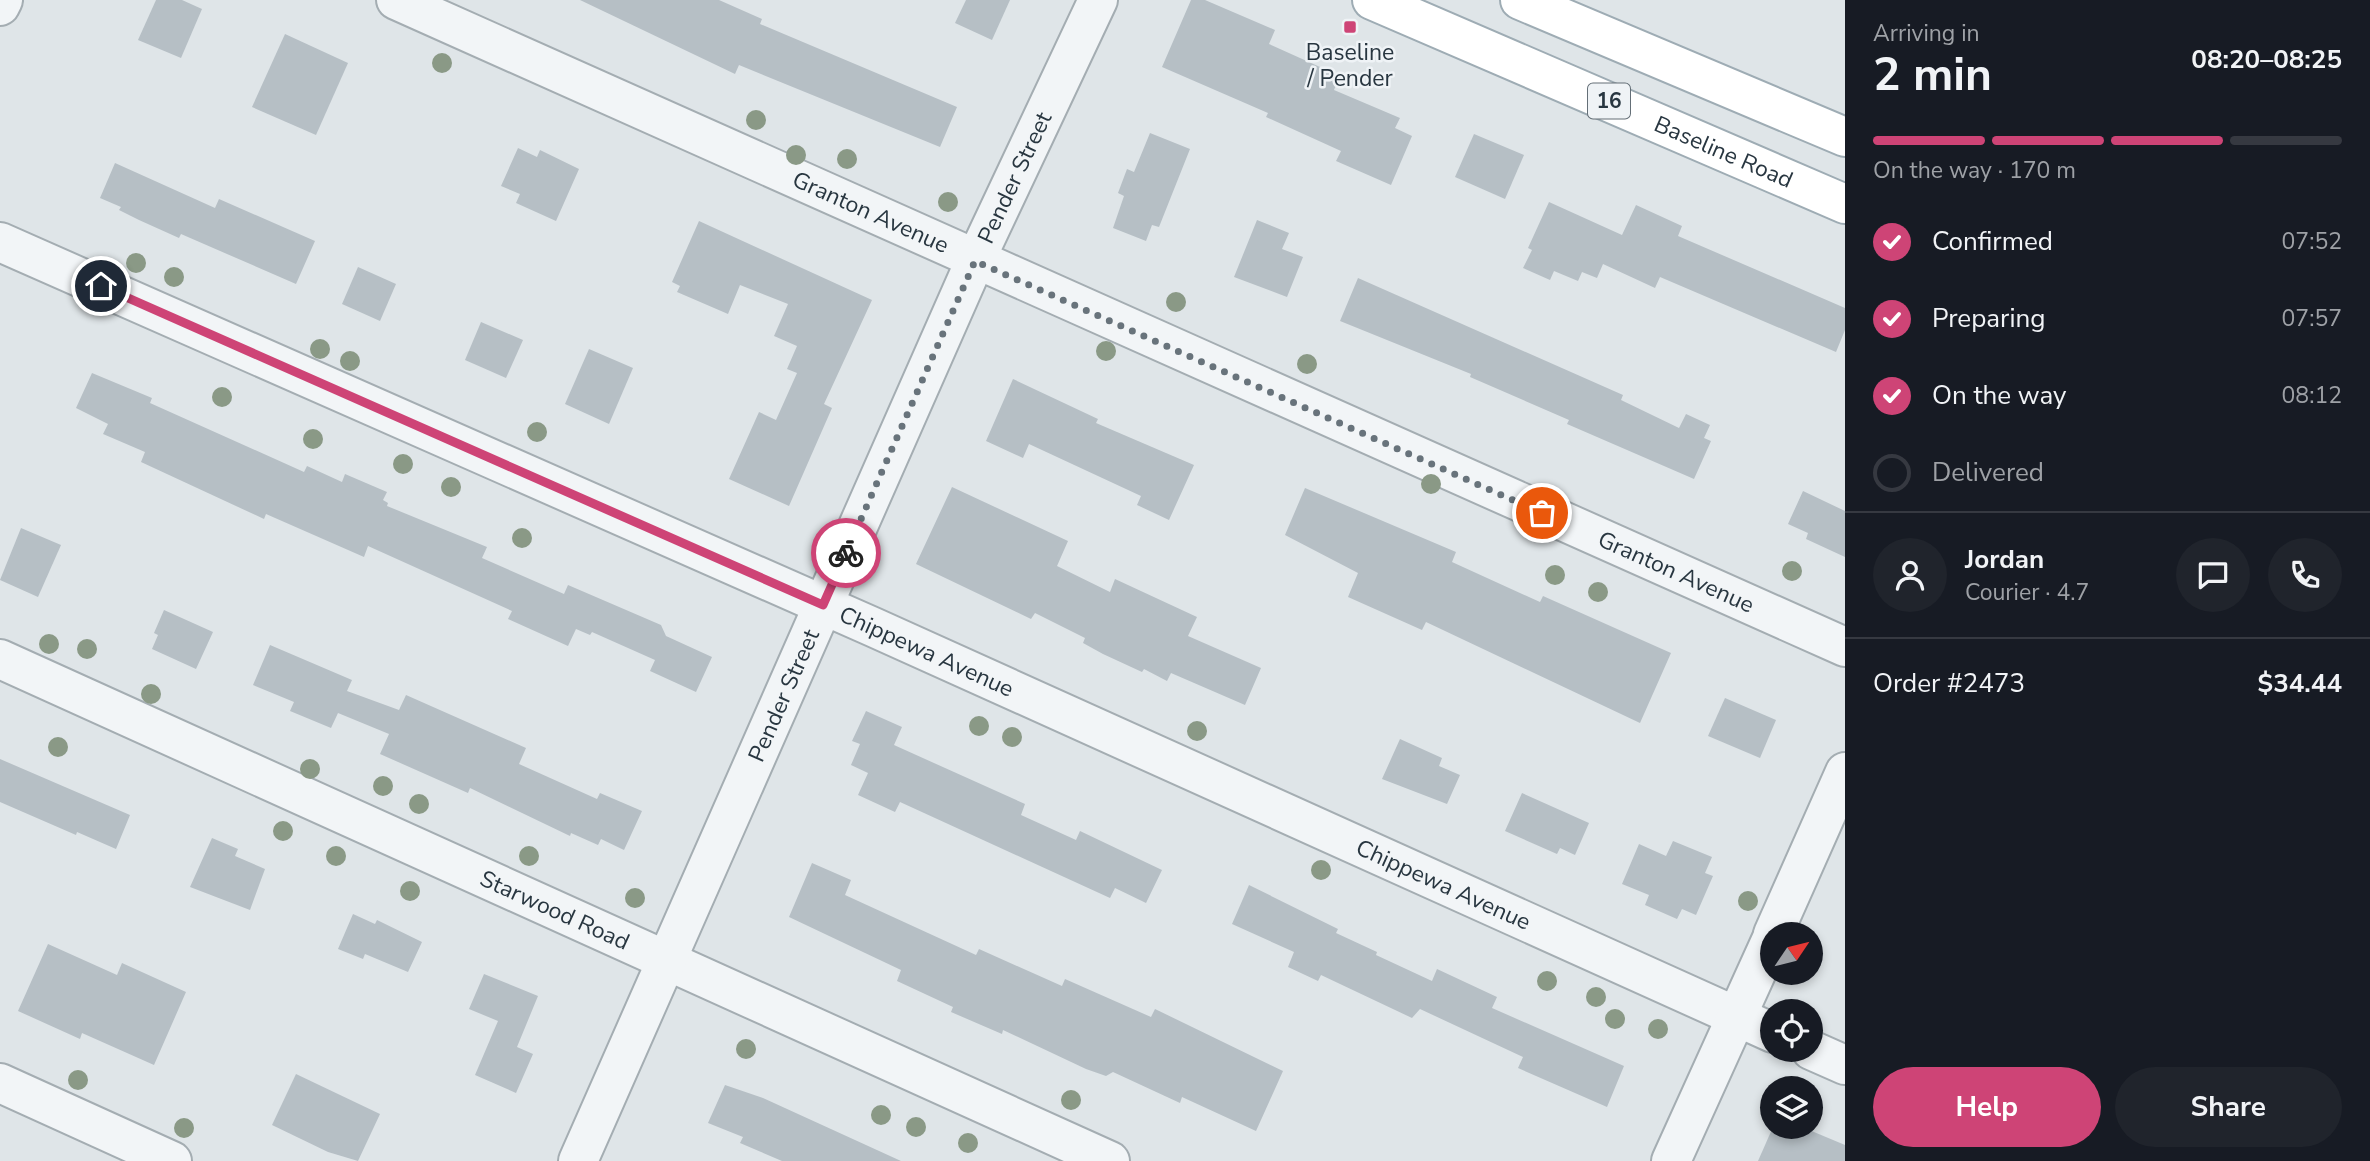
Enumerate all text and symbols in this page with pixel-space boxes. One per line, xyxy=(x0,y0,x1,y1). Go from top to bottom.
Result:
text: Arriving in xyxy=(1873,18,1980,49)
marker: Baseline / Pender xyxy=(1342,19,1358,35)
place label: Baseline / Pender xyxy=(1306,37,1394,94)
text: 08:20–08:25 xyxy=(2191,42,2342,77)
text: 2 min xyxy=(1873,43,1992,106)
road number: 16 xyxy=(1588,84,1630,119)
street label: Pender Street xyxy=(971,106,1060,249)
street label: Baseline Road xyxy=(1649,109,1798,196)
text: On the way · 170 m xyxy=(1873,155,2076,186)
street label: Granton Avenue xyxy=(788,164,954,261)
icon: check xyxy=(1873,223,1911,261)
text: Confirmed xyxy=(1932,224,2053,259)
text: 07:52 xyxy=(2282,226,2342,257)
pin xyxy=(71,256,131,316)
icon: home xyxy=(82,267,120,305)
icon: check xyxy=(1873,300,1911,338)
text: Preparing xyxy=(1932,301,2045,336)
text: 07:57 xyxy=(2282,303,2342,334)
icon: check xyxy=(1873,377,1911,415)
text: On the way xyxy=(1932,378,2066,413)
text: 08:12 xyxy=(2282,380,2342,411)
text: Delivered xyxy=(1932,455,2044,490)
pin xyxy=(1512,483,1572,543)
icon: bag xyxy=(1523,494,1561,532)
courier xyxy=(811,518,881,588)
street label: Granton Avenue xyxy=(1593,524,1759,621)
icon: bike xyxy=(827,534,865,572)
button: person xyxy=(1873,538,1947,612)
button: chat xyxy=(2176,538,2250,612)
button: phone xyxy=(2268,538,2342,612)
text: Jordan xyxy=(1965,542,2044,577)
text: Courier · 4.7 xyxy=(1965,577,2089,608)
street label: Chippewa Avenue xyxy=(834,599,1019,705)
street label: Pender Street xyxy=(741,623,827,767)
text: Order #2473 xyxy=(1873,666,2025,701)
text: $34.44 xyxy=(2258,666,2342,701)
street label: Chippewa Avenue xyxy=(1351,832,1536,938)
street label: Starwood Road xyxy=(475,863,634,958)
north arrow xyxy=(1760,922,1824,985)
map controls xyxy=(1760,922,1823,1139)
button: locate xyxy=(1760,999,1823,1062)
button: Help xyxy=(1873,1067,2101,1147)
button: Share xyxy=(2115,1067,2342,1147)
button: layers xyxy=(1760,1076,1823,1139)

